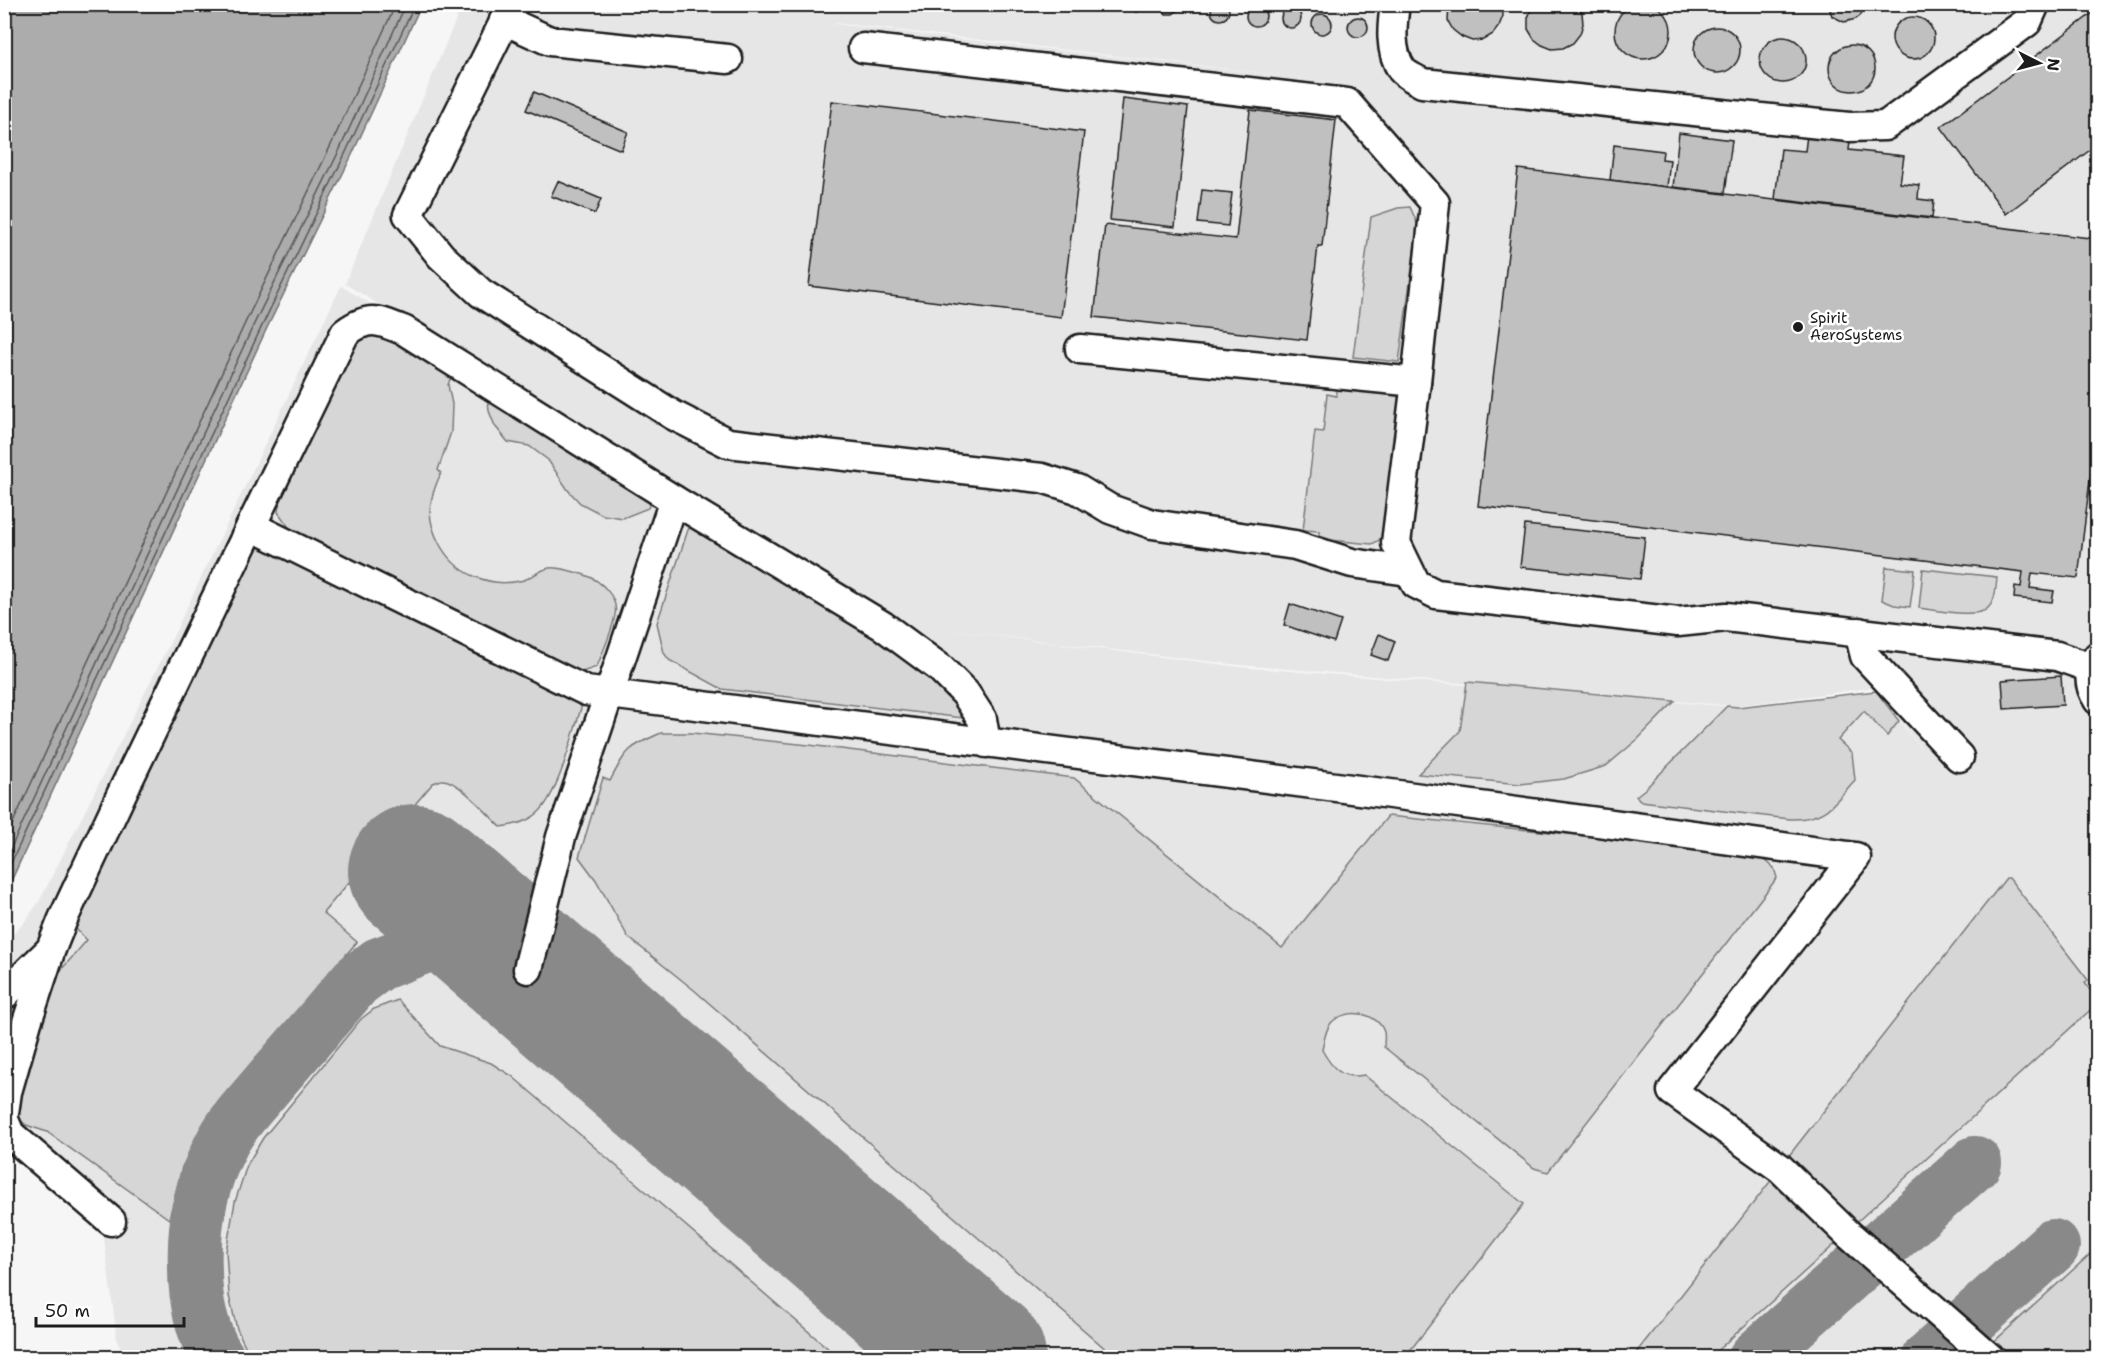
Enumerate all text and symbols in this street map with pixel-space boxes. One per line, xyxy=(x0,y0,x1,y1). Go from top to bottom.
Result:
north arrow xyxy=(2009,33,2069,93)
text: N xyxy=(2042,57,2065,72)
place label: Spirit AeroSystems xyxy=(1810,308,1903,345)
marker: Spirit AeroSystems xyxy=(1791,320,1805,334)
scale bar xyxy=(36,1290,184,1328)
text: 50 m xyxy=(45,1299,90,1323)

